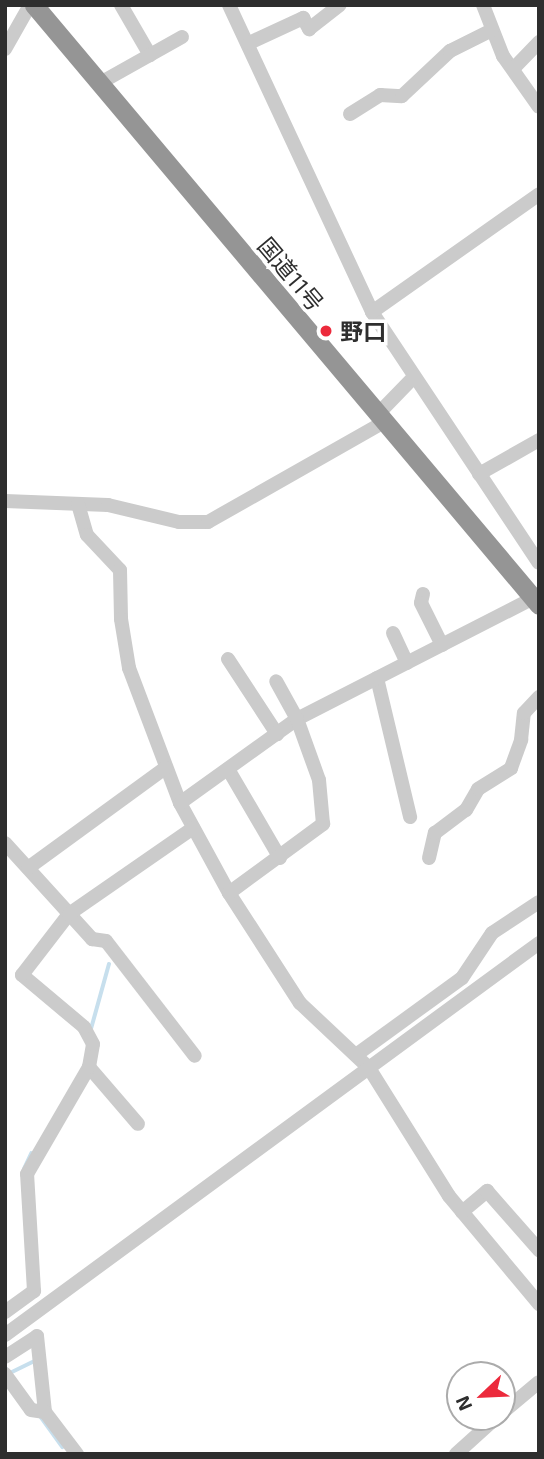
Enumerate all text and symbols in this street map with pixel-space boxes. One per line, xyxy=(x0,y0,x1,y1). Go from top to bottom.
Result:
street label: 国道11号 xyxy=(252,232,330,316)
place label: 野口 xyxy=(340,317,386,345)
marker: 野口 xyxy=(318,323,334,339)
north arrow xyxy=(446,1361,516,1431)
text: N xyxy=(450,1393,476,1414)

